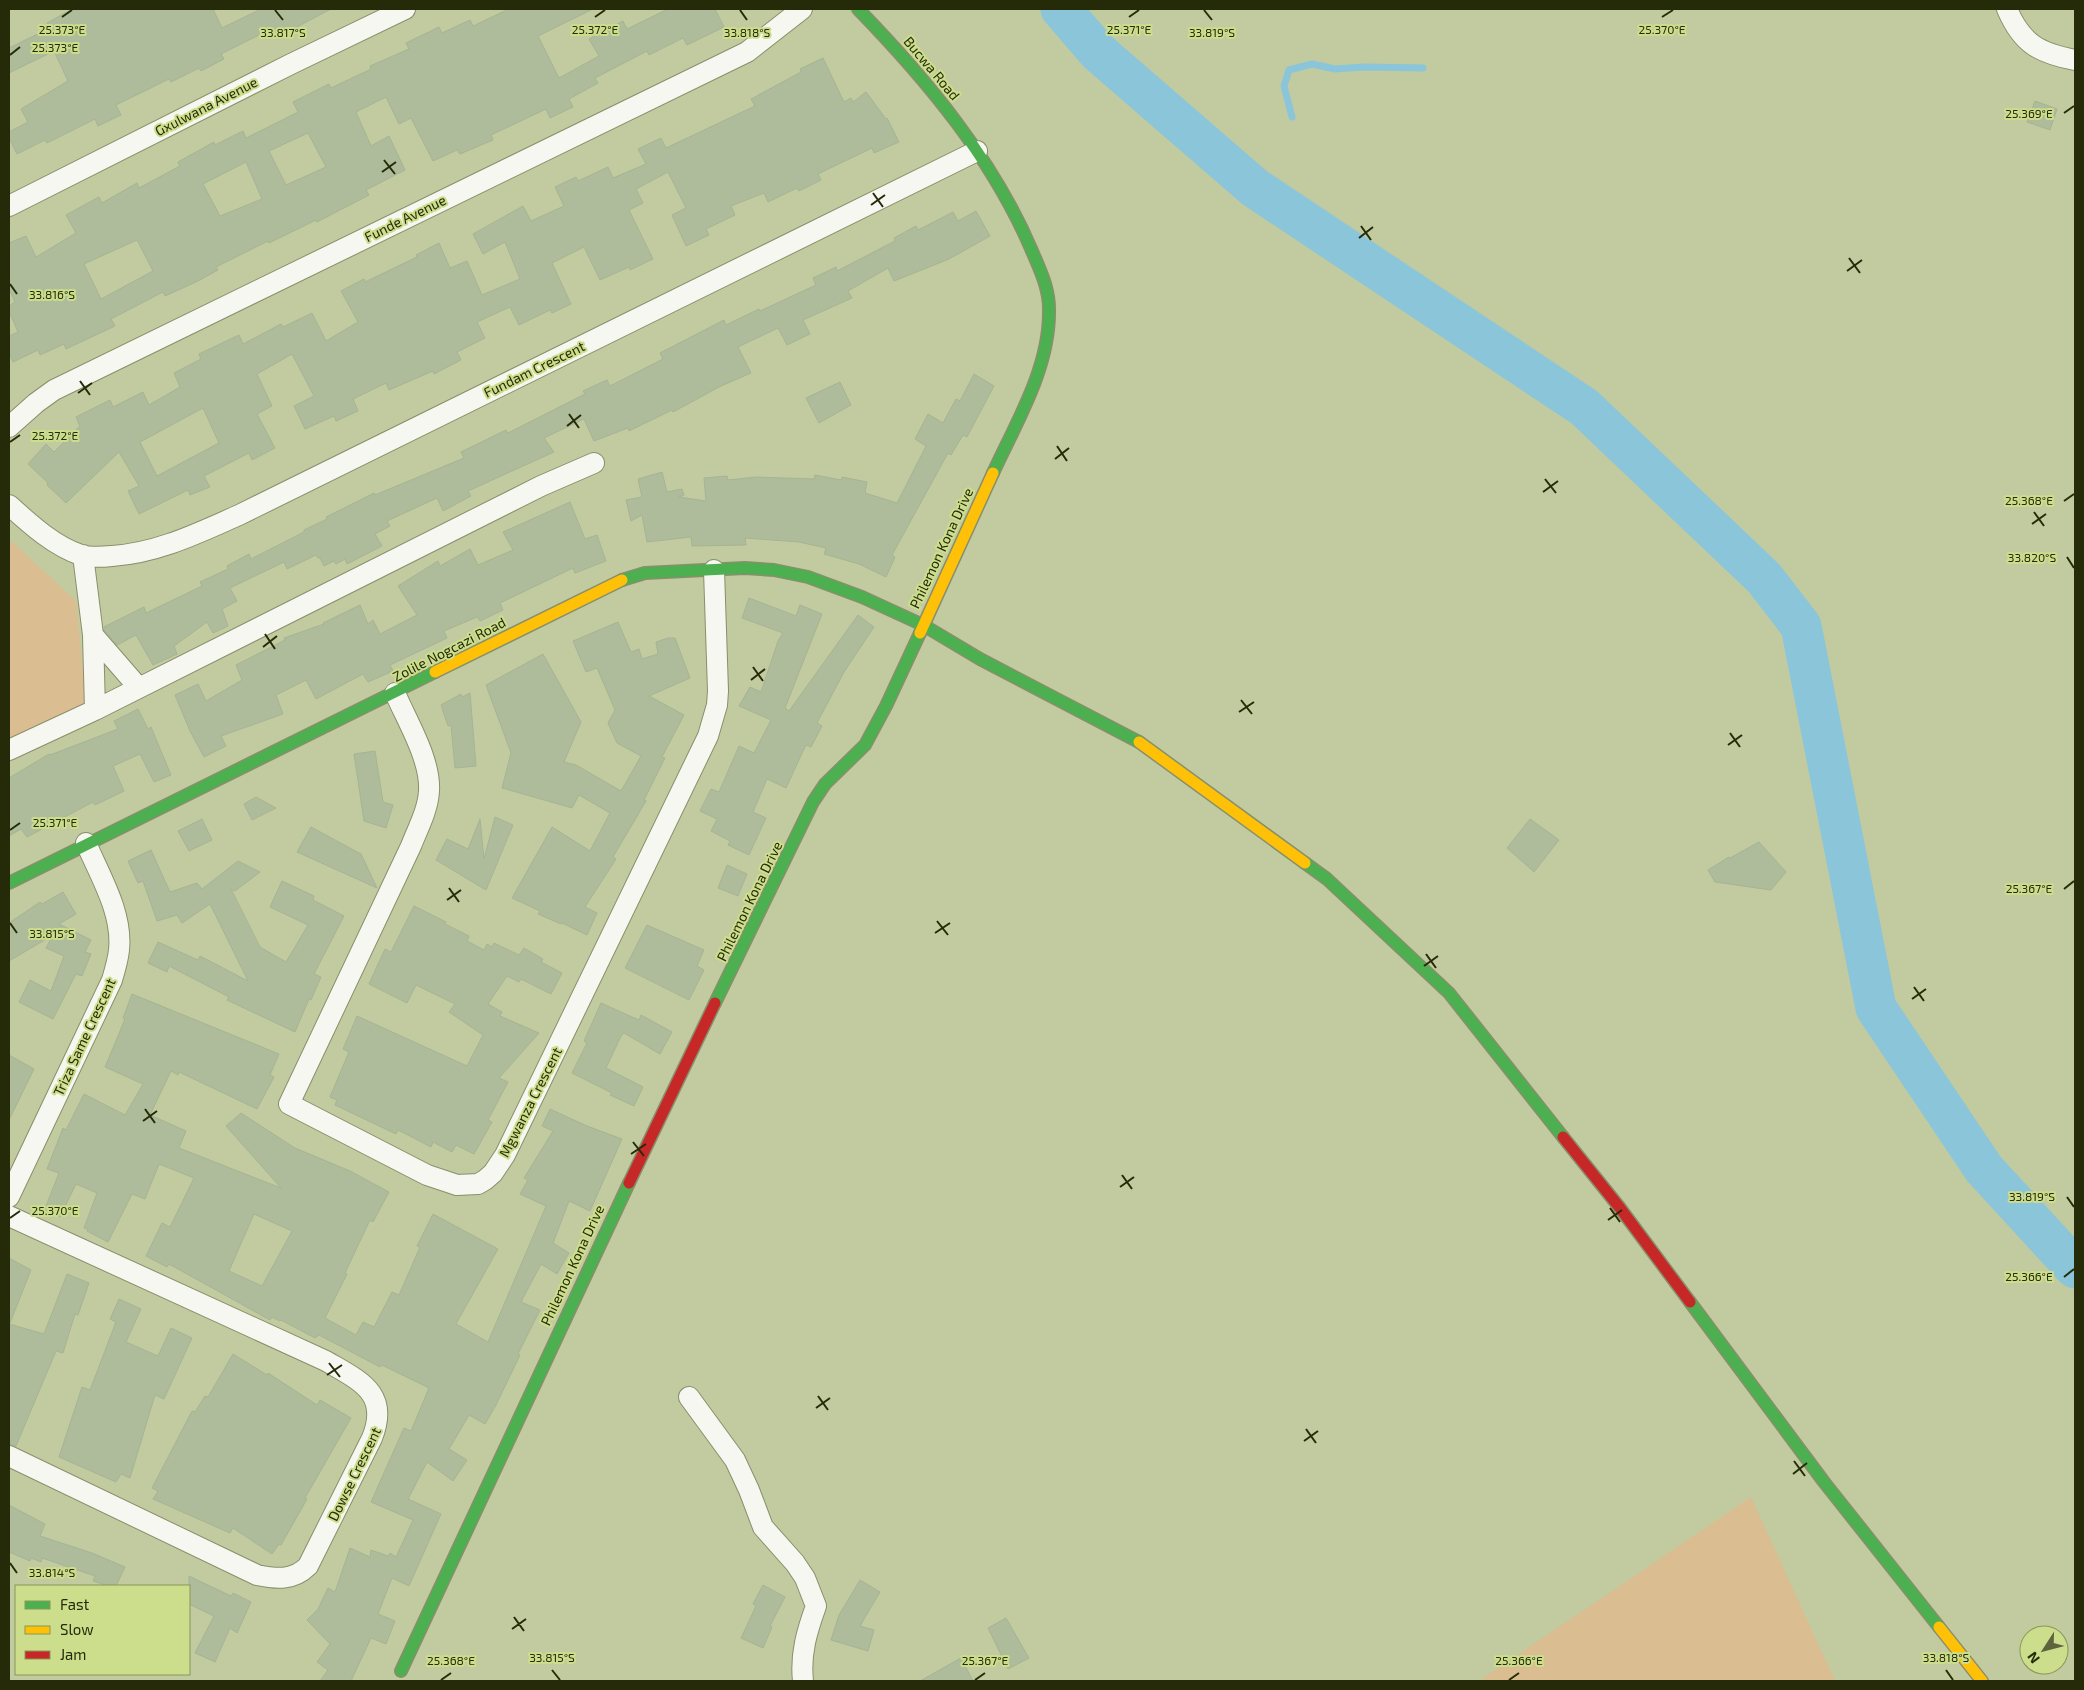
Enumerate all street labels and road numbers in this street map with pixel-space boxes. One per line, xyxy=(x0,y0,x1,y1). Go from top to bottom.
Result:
street label: Bucwa Road xyxy=(900,33,964,103)
street label: Gxulwana Avenue xyxy=(152,73,260,139)
street label: Funde Avenue xyxy=(361,191,449,245)
street label: Fundam Crescent xyxy=(481,337,587,401)
street label: Philemon Kona Drive xyxy=(906,485,976,611)
street label: Zolile Nogcazi Road xyxy=(390,613,508,685)
street label: Philemon Kona Drive xyxy=(713,838,785,964)
street label: Triza Same Crescent xyxy=(49,975,119,1099)
street label: Mgwanza Crescent xyxy=(495,1044,565,1160)
street label: Philemon Kona Drive xyxy=(537,1202,607,1328)
street label: Dowse Crescent xyxy=(324,1424,384,1524)

